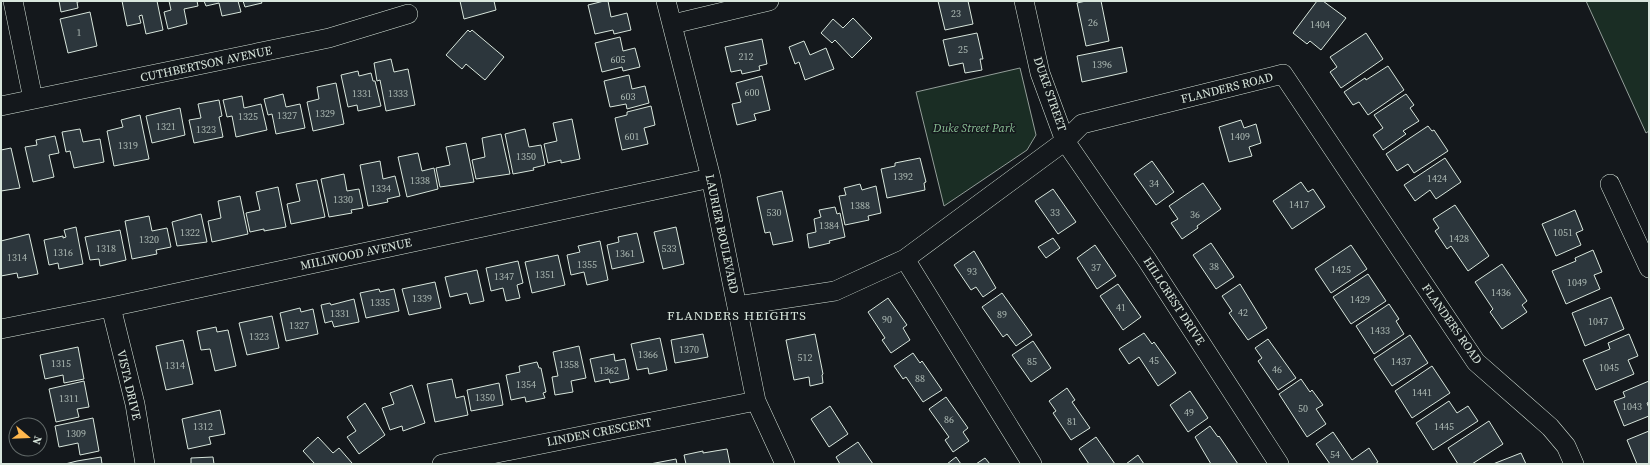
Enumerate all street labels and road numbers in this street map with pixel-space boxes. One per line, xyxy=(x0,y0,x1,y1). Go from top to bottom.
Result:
street label: CUTHBERTSON AVENUE xyxy=(139,42,273,86)
street label: DUKE STREET xyxy=(1030,55,1070,134)
street label: FLANDERS ROAD xyxy=(1179,69,1275,107)
street label: LAURIER BOULEVARD xyxy=(702,173,742,295)
street label: MILLWOOD AVENUE xyxy=(299,234,413,274)
street label: HILLCREST DRIVE xyxy=(1140,254,1208,348)
street label: FLANDERS ROAD xyxy=(1418,281,1486,367)
street label: VISTA DRIVE xyxy=(113,348,145,422)
street label: LINDEN CRESCENT xyxy=(545,414,654,450)

